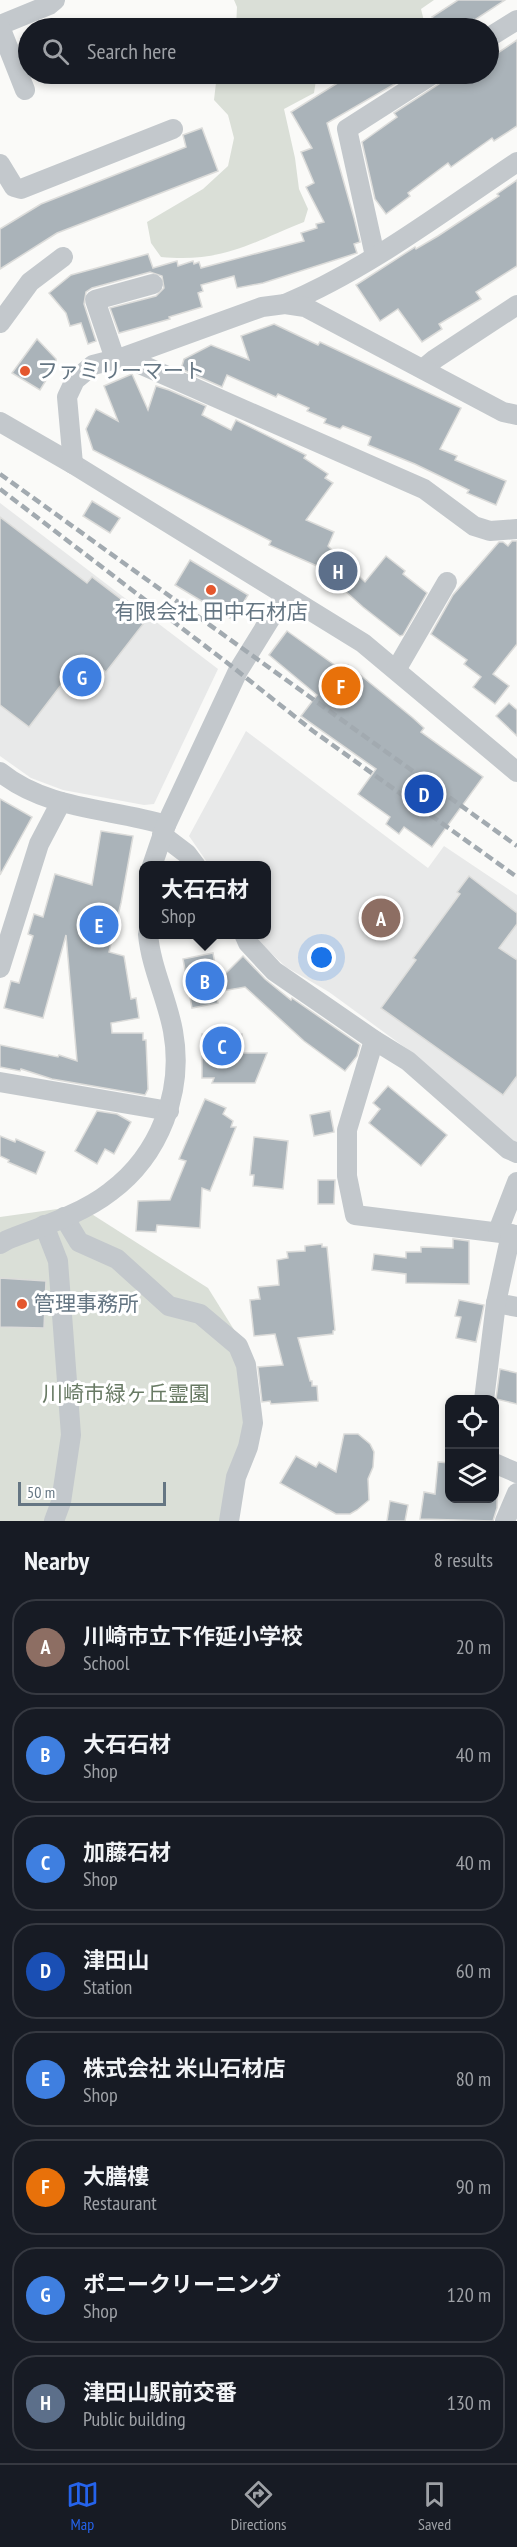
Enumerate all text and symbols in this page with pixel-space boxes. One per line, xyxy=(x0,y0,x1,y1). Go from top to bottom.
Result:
search box xyxy=(18,18,499,84)
icon: search xyxy=(39,35,72,68)
text: Search here xyxy=(87,37,176,65)
place label: ファミリーマート xyxy=(37,357,205,384)
marker: ファミリーマート xyxy=(18,364,32,378)
pin: H xyxy=(318,548,358,594)
marker: 有限会社 田中石材店 xyxy=(204,583,218,597)
place label: 有限会社 田中石材店 xyxy=(114,598,308,625)
pin: G xyxy=(62,654,101,700)
pin: F xyxy=(322,664,360,708)
pin: D xyxy=(404,772,444,816)
popup xyxy=(139,861,271,939)
text: 大石石材 xyxy=(161,875,249,903)
pin: A xyxy=(362,896,400,940)
pin: E xyxy=(80,902,118,948)
text: Shop xyxy=(161,903,196,929)
your location xyxy=(307,943,336,972)
pin: B xyxy=(186,958,224,1004)
pin: C xyxy=(202,1024,242,1068)
place label: 管理事務所 xyxy=(34,1290,139,1317)
marker: 管理事務所 xyxy=(15,1297,29,1311)
park label: 川崎市緑ヶ丘霊園 xyxy=(42,1380,210,1407)
map controls xyxy=(445,1395,499,1503)
button: locate xyxy=(445,1395,499,1449)
button: layers xyxy=(445,1449,499,1503)
scale bar xyxy=(18,1479,166,1506)
text: 50 m xyxy=(27,1482,55,1502)
text: Nearby xyxy=(24,1544,89,1577)
text: 8 results xyxy=(434,1547,493,1573)
text: 川崎市立下作延小学校 xyxy=(83,1622,303,1650)
text: A xyxy=(40,1634,51,1660)
text: 20 m xyxy=(456,1634,491,1660)
text: School xyxy=(83,1650,129,1676)
text: 大石石材 xyxy=(83,1730,171,1758)
text: B xyxy=(41,1742,50,1768)
text: 40 m xyxy=(456,1742,491,1768)
text: Shop xyxy=(83,1758,118,1784)
text: 加藤石材 xyxy=(83,1838,171,1866)
text: C xyxy=(41,1850,50,1876)
text: 40 m xyxy=(456,1850,491,1876)
text: Shop xyxy=(83,1866,118,1892)
text: 津田山 xyxy=(83,1946,149,1974)
text: D xyxy=(40,1958,51,1984)
text: 60 m xyxy=(456,1958,491,1984)
text: Station xyxy=(83,1974,132,2000)
text: 株式会社 米山石材店 xyxy=(83,2054,286,2082)
text: E xyxy=(41,2066,50,2092)
text: 80 m xyxy=(456,2066,491,2092)
text: Shop xyxy=(83,2082,118,2108)
text: 大膳樓 xyxy=(83,2162,149,2190)
text: F xyxy=(41,2174,50,2200)
text: 90 m xyxy=(456,2174,491,2200)
text: Restaurant xyxy=(83,2190,157,2216)
text: ポニークリーニング xyxy=(83,2270,281,2298)
text: G xyxy=(40,2282,51,2308)
text: 120 m xyxy=(447,2282,491,2308)
text: Shop xyxy=(83,2298,118,2324)
text: 津田山駅前交番 xyxy=(83,2378,237,2406)
text: H xyxy=(40,2390,51,2416)
text: 130 m xyxy=(447,2390,491,2416)
text: Public building xyxy=(83,2406,186,2432)
tab: Map xyxy=(66,2478,99,2534)
tab: Directions xyxy=(231,2478,286,2534)
tab: Saved xyxy=(418,2478,451,2534)

